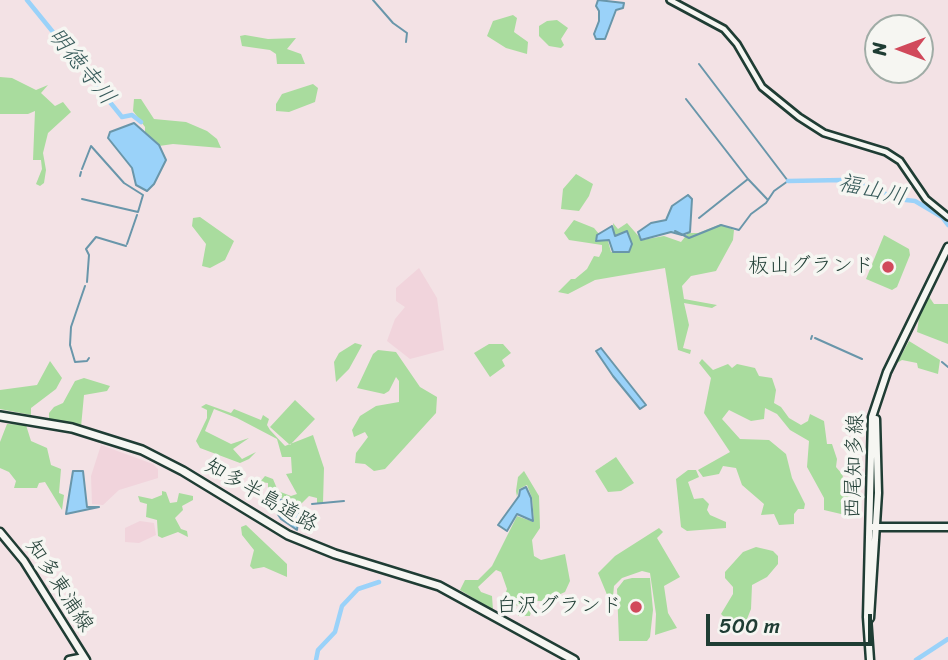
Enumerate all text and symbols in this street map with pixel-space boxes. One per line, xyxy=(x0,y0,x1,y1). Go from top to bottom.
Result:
north arrow xyxy=(864,14,934,84)
water label: 明徳寺川 xyxy=(41,23,121,111)
text: N xyxy=(863,42,896,56)
water label: 福山川 xyxy=(835,170,909,212)
place label: 板山グランド xyxy=(748,254,874,280)
marker: 板山グランド xyxy=(880,259,896,275)
street label: 西尾知多線 xyxy=(841,413,869,519)
street label: 知多半島道路 xyxy=(200,454,322,538)
street label: 知多東浦線 xyxy=(20,535,98,637)
place label: 白沢グランド xyxy=(496,594,622,620)
marker: 白沢グランド xyxy=(628,599,644,615)
scale bar xyxy=(710,600,876,644)
text: 500 m xyxy=(719,607,780,645)

